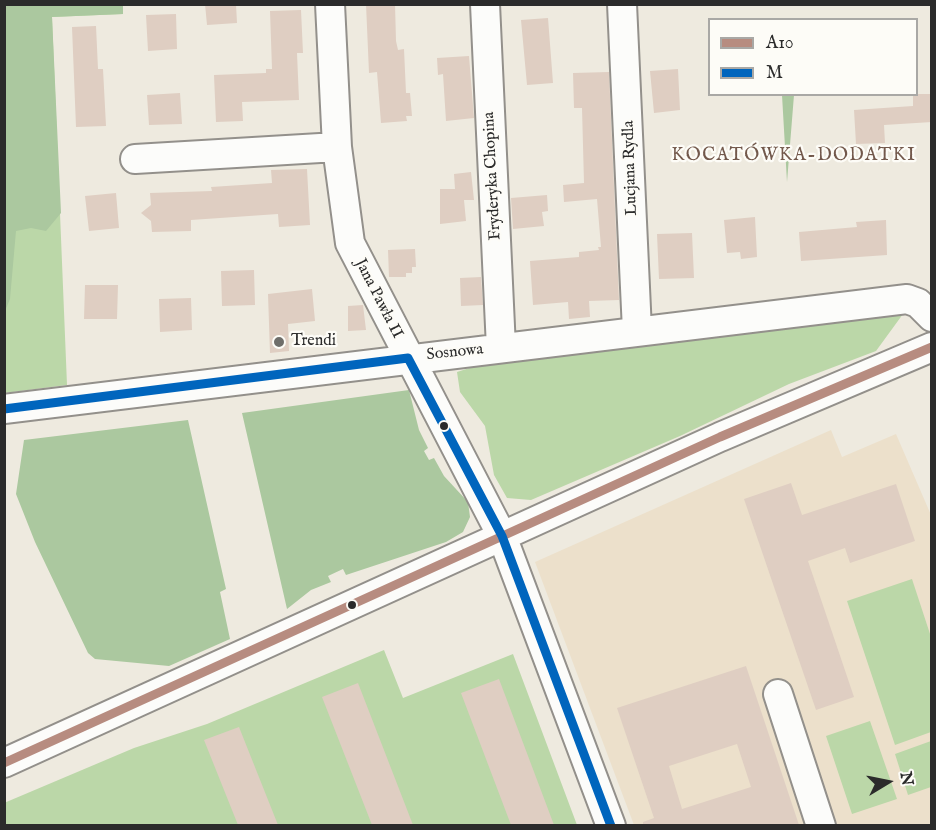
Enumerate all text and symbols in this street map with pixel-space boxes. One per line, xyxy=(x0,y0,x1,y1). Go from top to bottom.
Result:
legend xyxy=(708,18,918,96)
text: A10 xyxy=(766,32,794,55)
text: M xyxy=(766,62,783,85)
street label: Fryderyka Chopina xyxy=(480,111,506,241)
street label: Lucjana Rydla xyxy=(620,120,642,216)
district label: KOCATÓWKA-DODATKI xyxy=(672,145,916,167)
street label: Jana Pawła II xyxy=(350,256,406,342)
place label: Trendi xyxy=(291,332,336,352)
marker: Trendi xyxy=(272,335,286,349)
street label: Sosnowa xyxy=(426,340,484,366)
unlabelled marker xyxy=(438,420,450,432)
unlabelled marker xyxy=(346,599,358,611)
north arrow xyxy=(858,752,918,812)
text: N xyxy=(895,770,917,787)

